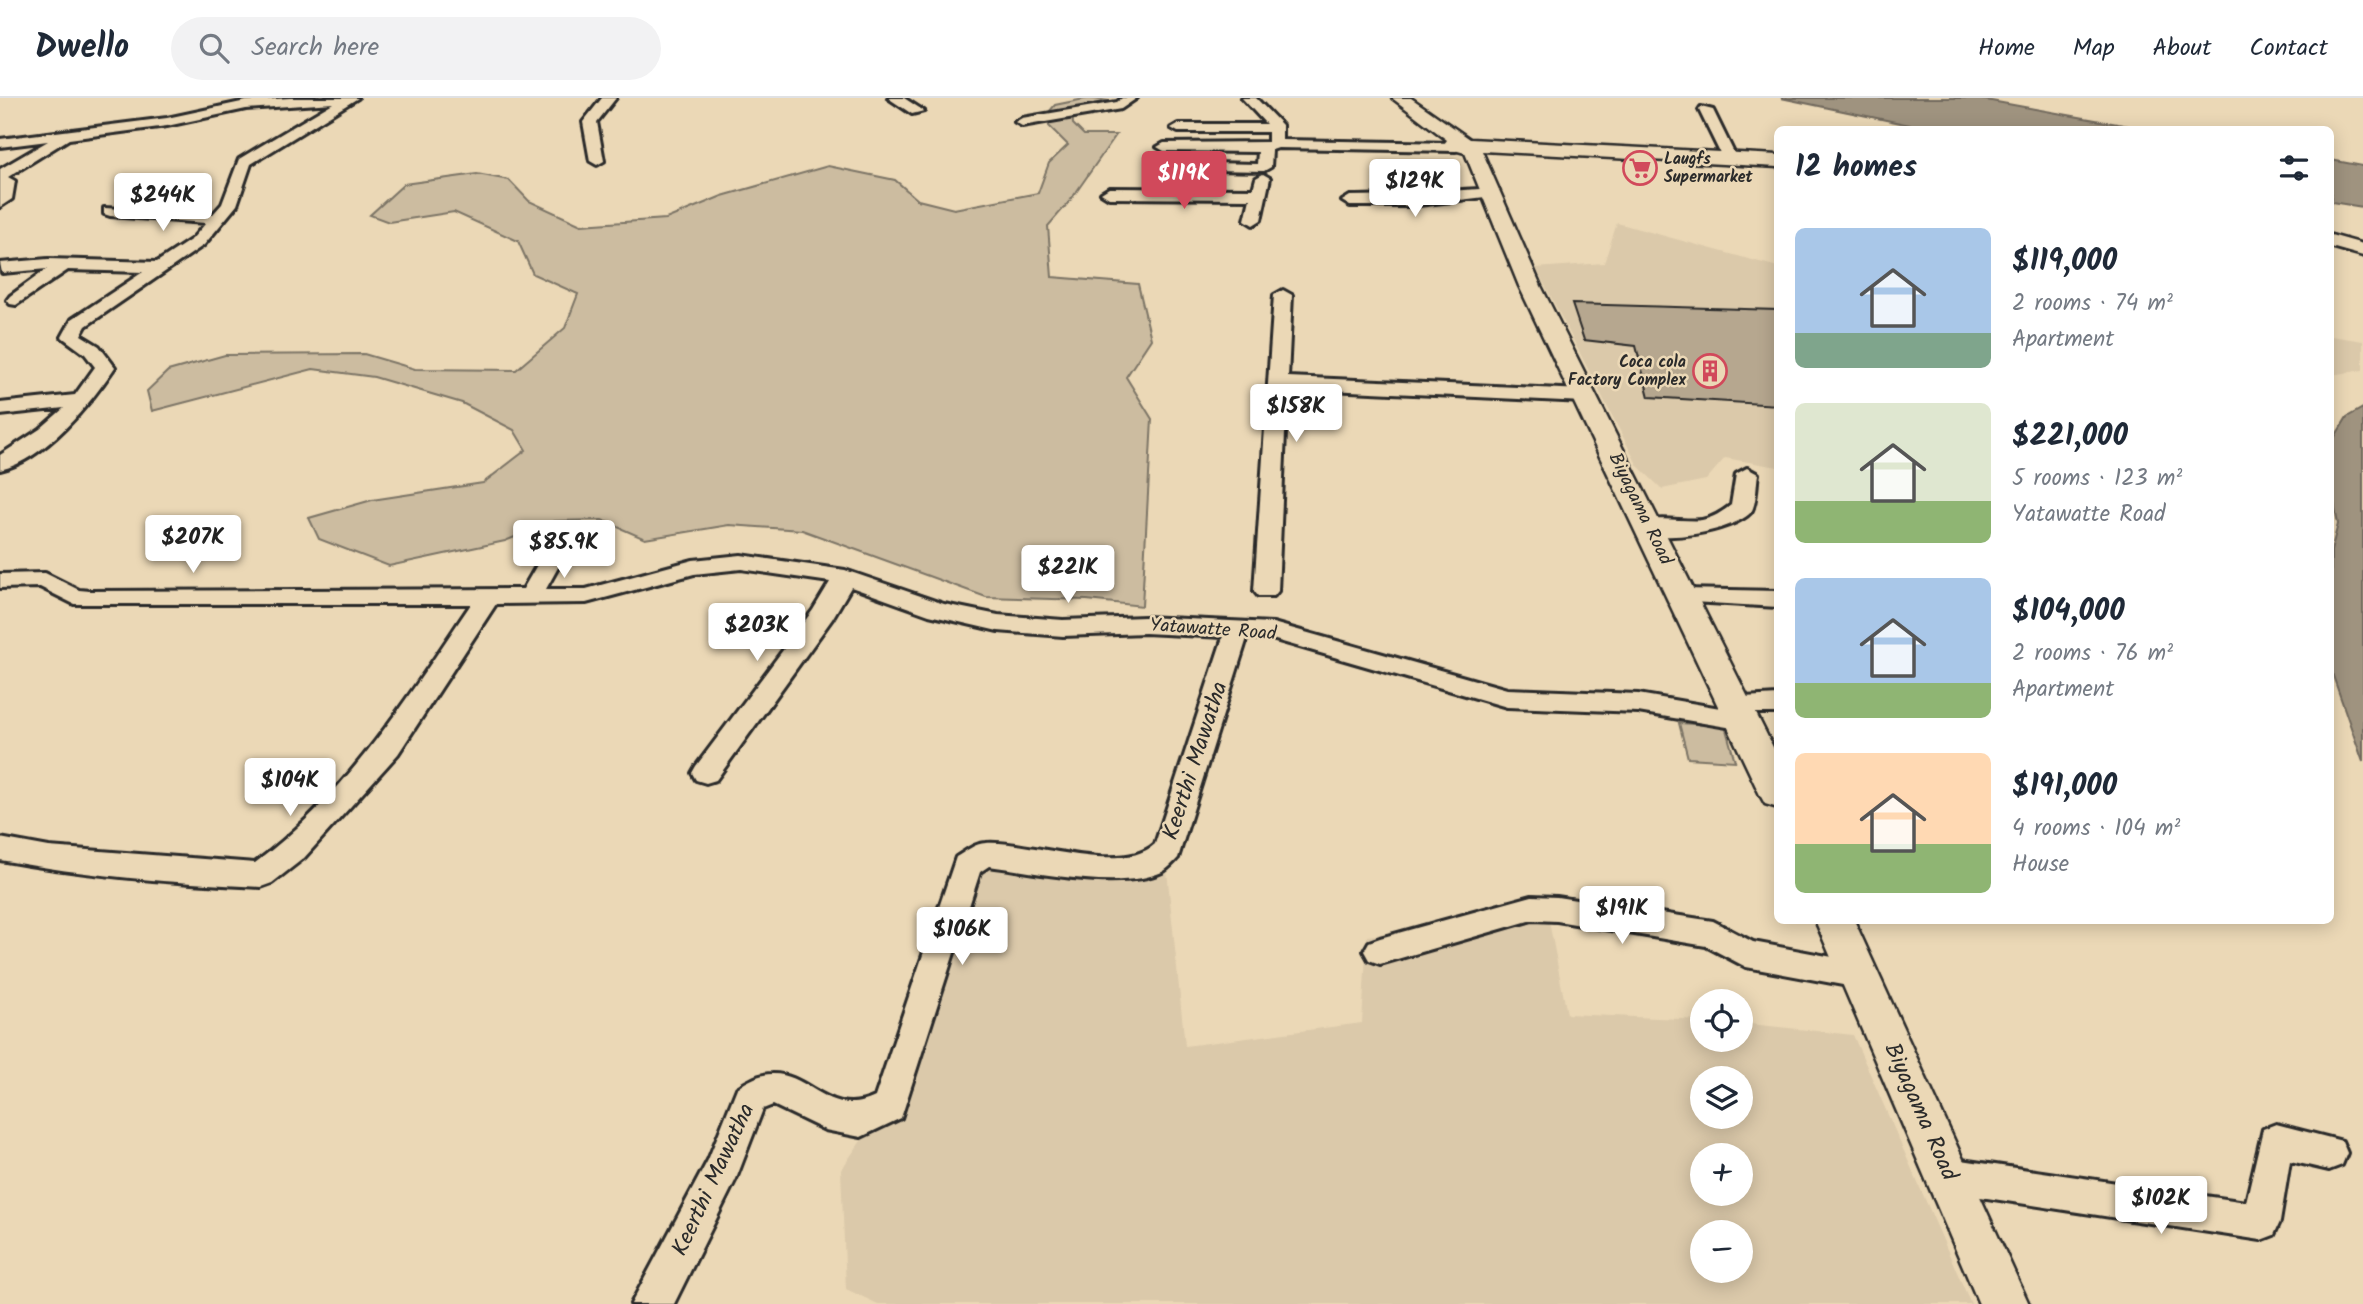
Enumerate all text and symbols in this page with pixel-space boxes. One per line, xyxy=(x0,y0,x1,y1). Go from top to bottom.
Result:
search box xyxy=(171,17,661,80)
text: Dwello xyxy=(35,22,129,75)
text: Search here xyxy=(251,27,379,69)
icon: search xyxy=(195,29,233,67)
text: Home xyxy=(1978,29,2035,68)
text: Map xyxy=(2073,29,2115,68)
text: About xyxy=(2153,29,2211,68)
text: Contact xyxy=(2249,29,2328,68)
text: 12 homes xyxy=(1795,144,1917,192)
place label: Laugfs Supermarket xyxy=(1664,147,1754,190)
supermarket icon: Laugfs Supermarket xyxy=(1621,149,1659,187)
icon: filters xyxy=(2275,149,2313,187)
pin: $119K xyxy=(1135,152,1233,211)
text: $119K xyxy=(1158,156,1211,192)
pin: $129K xyxy=(1366,159,1464,219)
text: $129K xyxy=(1385,164,1445,200)
pin: $244K xyxy=(114,174,212,233)
text: $244K xyxy=(130,178,196,214)
text: $119,000 xyxy=(2012,238,2117,286)
icon: home xyxy=(1851,256,1935,340)
text: 2 rooms · 74 m² xyxy=(2012,286,2173,322)
text: Apartment xyxy=(2012,322,2114,358)
place label: Coca cola Factory Complex xyxy=(1568,350,1686,393)
building icon: Coca cola Factory Complex xyxy=(1691,352,1729,390)
pin: $158K xyxy=(1247,384,1345,444)
text: $158K xyxy=(1266,389,1326,425)
text: $221,000 xyxy=(2012,413,2128,461)
icon: home xyxy=(1851,431,1935,515)
street label: Biyagama Road xyxy=(1600,448,1680,571)
text: 5 rooms · 123 m² xyxy=(2012,461,2182,497)
text: Yatawatte Road xyxy=(2012,497,2165,533)
pin: $207K xyxy=(144,516,242,575)
text: $207K xyxy=(161,520,225,556)
pin: $85.9K xyxy=(507,520,621,580)
text: $85.9K xyxy=(529,525,599,561)
pin: $221K xyxy=(1019,546,1117,605)
text: $221K xyxy=(1037,550,1099,586)
text: $104,000 xyxy=(2012,588,2125,636)
pin: $203K xyxy=(708,603,806,663)
icon: home xyxy=(1851,606,1935,690)
text: $203K xyxy=(724,608,790,644)
street label: Yatawatte Road xyxy=(1149,611,1278,649)
text: 2 rooms · 76 m² xyxy=(2012,636,2173,672)
text: Apartment xyxy=(2012,672,2114,708)
street label: Keerthi Mawatha xyxy=(1153,677,1239,845)
pin: $104K xyxy=(241,758,339,818)
text: $104K xyxy=(261,763,319,799)
text: $191,000 xyxy=(2012,763,2117,811)
icon: home xyxy=(1851,781,1935,865)
text: 4 rooms · 104 m² xyxy=(2012,811,2180,847)
text: House xyxy=(2012,847,2069,883)
pin: $191K xyxy=(1573,886,1671,946)
text: $191K xyxy=(1596,891,1649,927)
pin: $106K xyxy=(913,908,1011,967)
text: $106K xyxy=(933,912,991,948)
map controls xyxy=(1690,989,1753,1283)
button: locate xyxy=(1690,989,1753,1052)
street label: Biyagama Road xyxy=(1873,1037,1967,1187)
button: layers xyxy=(1690,1066,1753,1129)
street label: Keerthi Mawatha xyxy=(663,1098,765,1262)
button: + xyxy=(1690,1143,1753,1206)
pin: $102K xyxy=(2112,1176,2210,1236)
text: $102K xyxy=(2131,1181,2191,1217)
button: − xyxy=(1690,1220,1753,1283)

